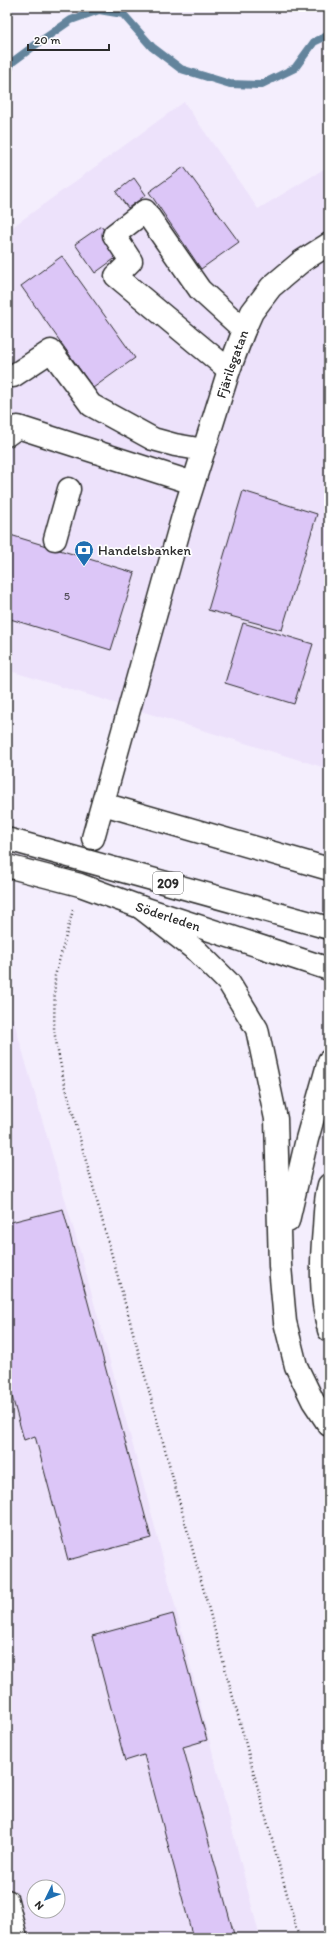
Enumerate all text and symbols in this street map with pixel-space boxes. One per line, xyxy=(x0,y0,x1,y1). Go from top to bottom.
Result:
scale bar xyxy=(28,26,109,52)
text: 20 m xyxy=(34,33,61,47)
street label: Fjärilsgatan xyxy=(213,327,252,401)
bank icon: Handelsbanken xyxy=(73,539,95,567)
place label: Handelsbanken xyxy=(98,542,191,559)
house number: 5 xyxy=(64,589,70,603)
road number: 209 xyxy=(153,872,183,894)
street label: Söderleden xyxy=(133,898,203,935)
north arrow xyxy=(26,1879,66,1919)
text: N xyxy=(32,1898,46,1913)

